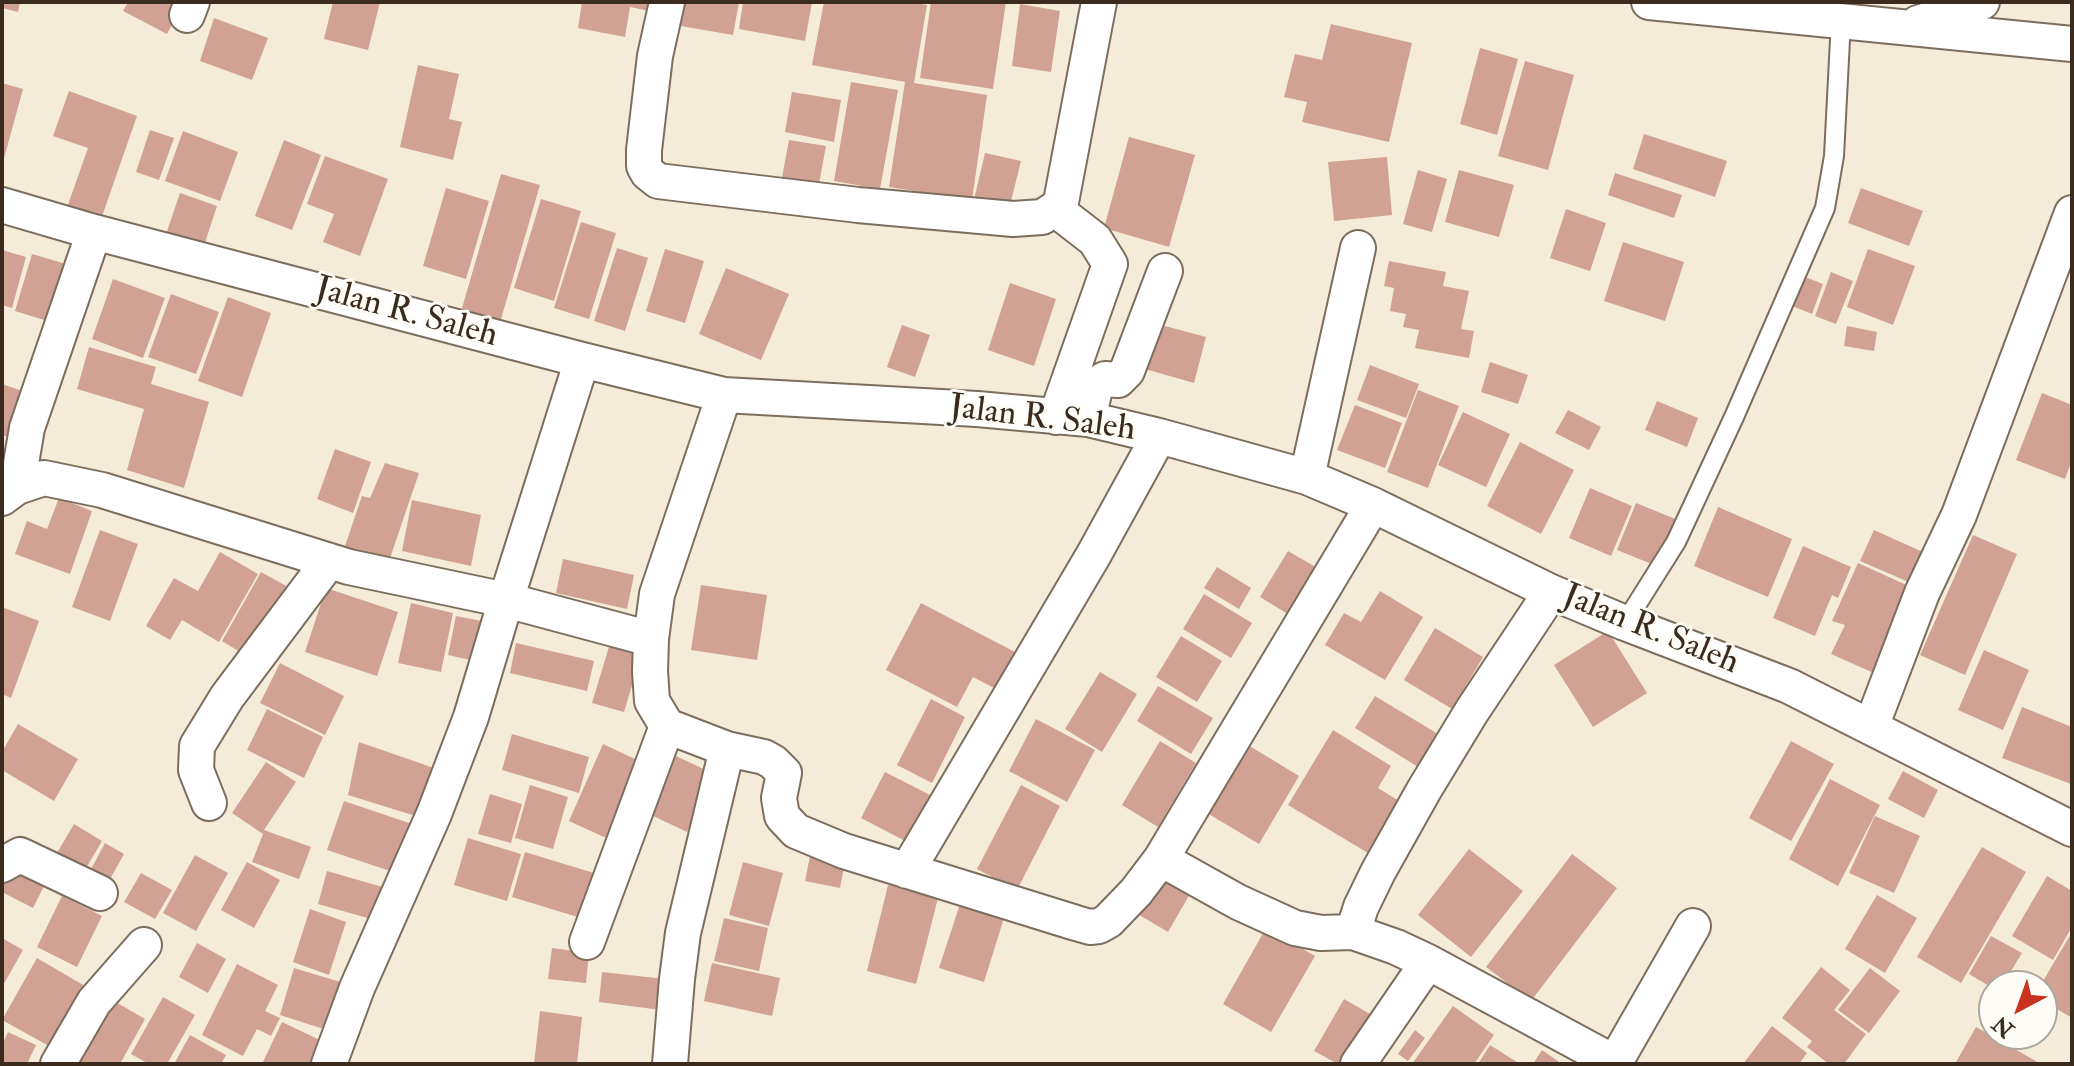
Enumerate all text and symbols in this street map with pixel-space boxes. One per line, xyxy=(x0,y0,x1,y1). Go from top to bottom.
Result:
street label: Jalan R. Saleh xyxy=(310,270,502,358)
street label: Jalan R. Saleh xyxy=(947,388,1137,452)
street label: Jalan R. Saleh xyxy=(1556,577,1744,685)
north arrow xyxy=(1978,970,2058,1050)
text: N xyxy=(1987,1010,2020,1044)

